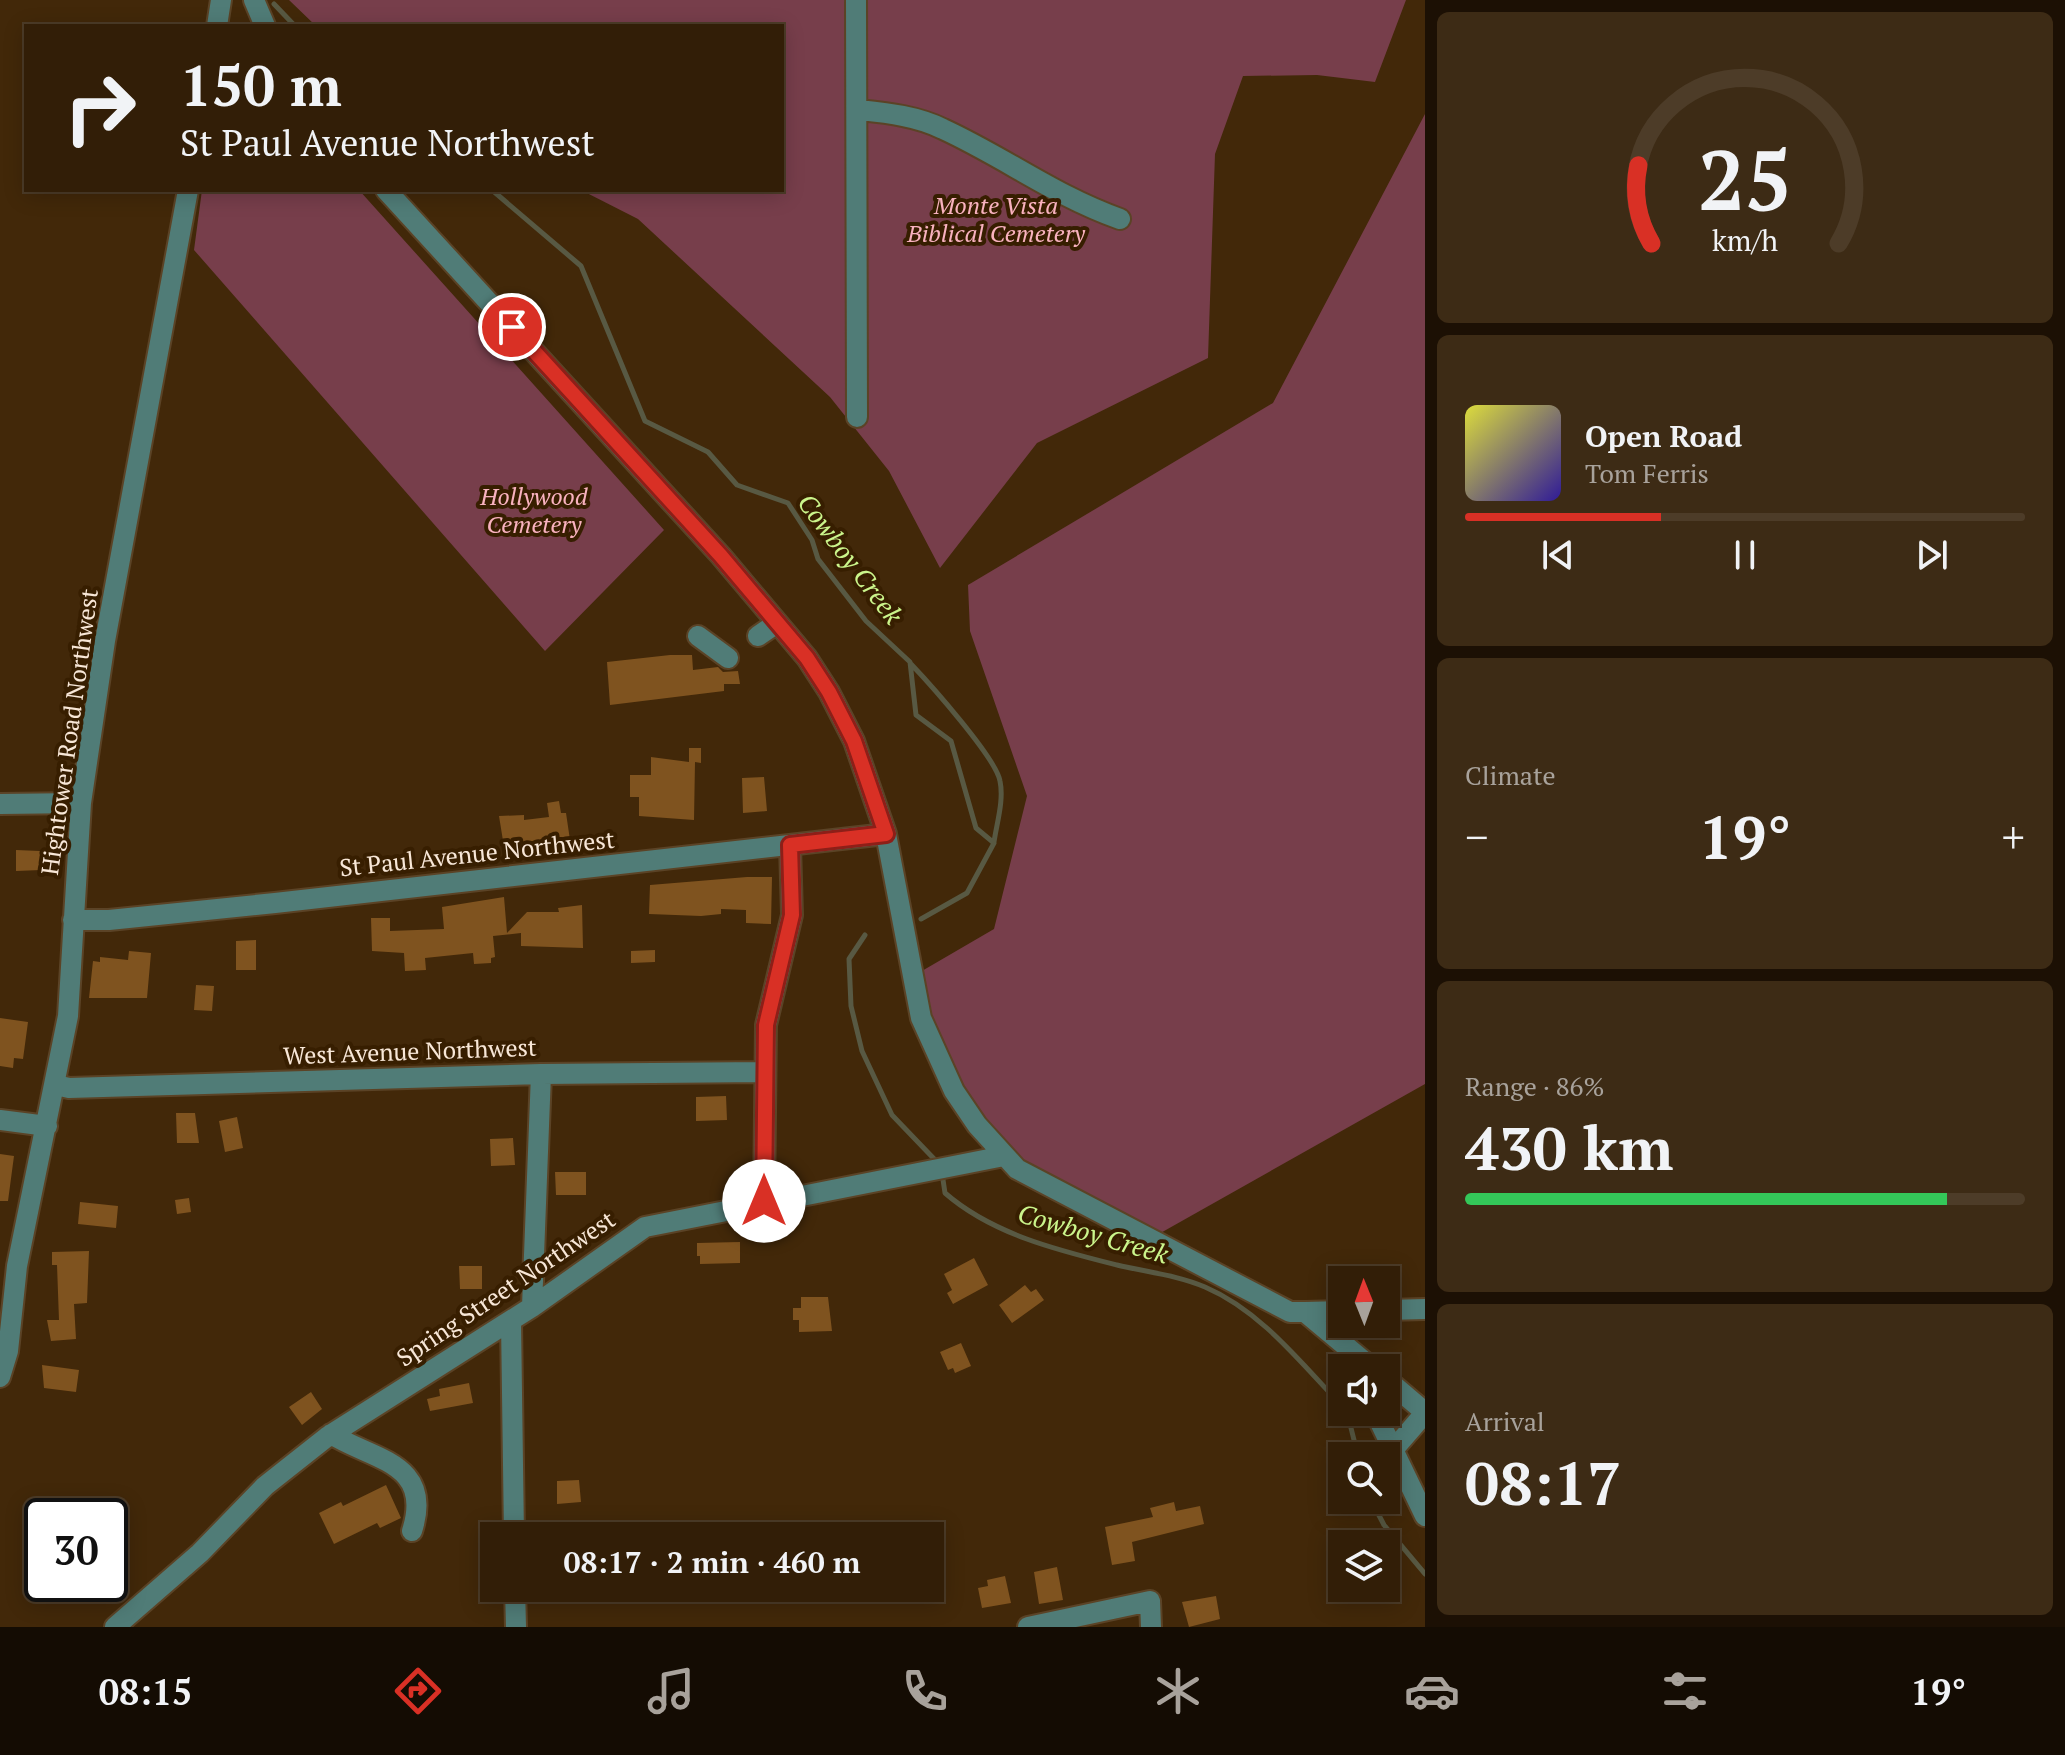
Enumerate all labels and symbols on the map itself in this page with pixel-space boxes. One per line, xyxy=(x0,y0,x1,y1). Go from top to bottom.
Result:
park label: Monte Vista Biblical Cemetery xyxy=(906,189,1086,249)
pin xyxy=(478,293,546,361)
park label: Hollywood Cemetery xyxy=(479,480,589,540)
water label: Cowboy Creek xyxy=(791,486,911,631)
street label: Hightower Road Northwest xyxy=(33,587,105,877)
street label: St Paul Avenue Northwest xyxy=(338,823,616,883)
street label: West Avenue Northwest xyxy=(283,1031,537,1071)
position arrow xyxy=(722,1159,806,1243)
water label: Cowboy Creek xyxy=(1014,1195,1173,1271)
street label: Spring Street Northwest xyxy=(390,1203,621,1373)
north arrow xyxy=(1328,1266,1400,1338)
speed limit sign: 30 xyxy=(24,1498,128,1602)

